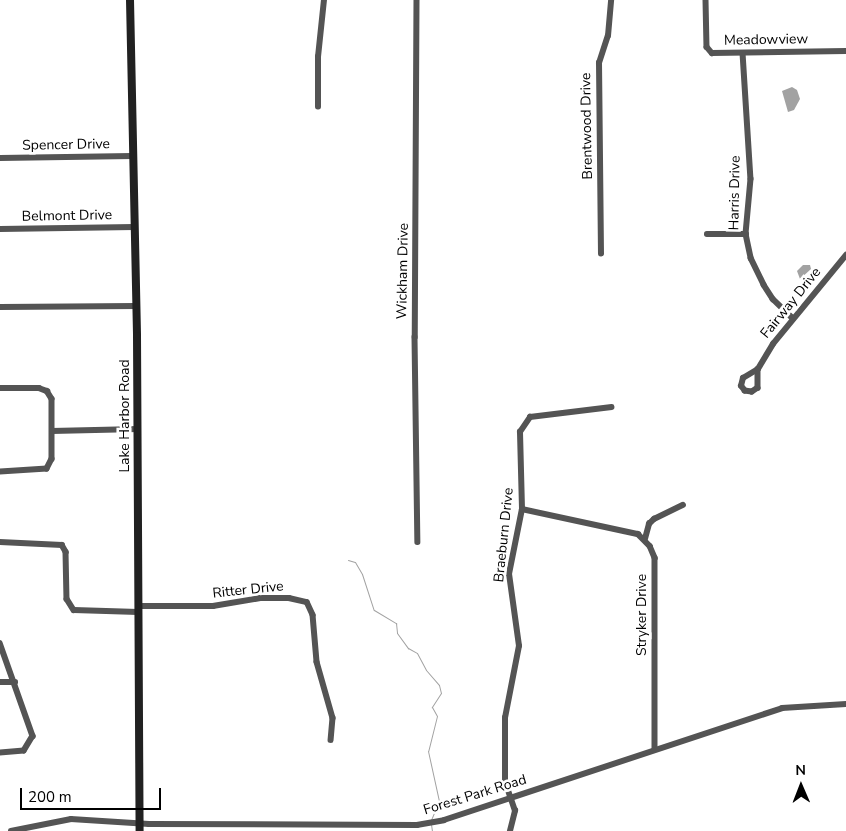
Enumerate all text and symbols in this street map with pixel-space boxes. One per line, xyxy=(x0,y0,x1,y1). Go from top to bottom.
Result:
street label: Meadowview xyxy=(724,31,808,49)
street label: Brentwood Drive xyxy=(578,72,596,180)
street label: Spencer Drive xyxy=(22,136,110,154)
street label: Harris Drive xyxy=(726,155,744,231)
street label: Belmont Drive xyxy=(22,207,112,225)
street label: Wickham Drive xyxy=(394,223,412,319)
street label: Fairway Drive xyxy=(757,264,825,342)
street label: Lake Harbor Road xyxy=(117,359,133,473)
street label: Braeburn Drive xyxy=(491,487,517,583)
street label: Stryker Drive xyxy=(634,574,650,656)
street label: Ritter Drive xyxy=(212,578,284,602)
north arrow xyxy=(776,761,826,811)
text: N xyxy=(795,761,806,780)
street label: Forest Park Road xyxy=(421,771,529,819)
scale bar xyxy=(22,778,164,810)
text: 200 m xyxy=(28,787,72,807)

